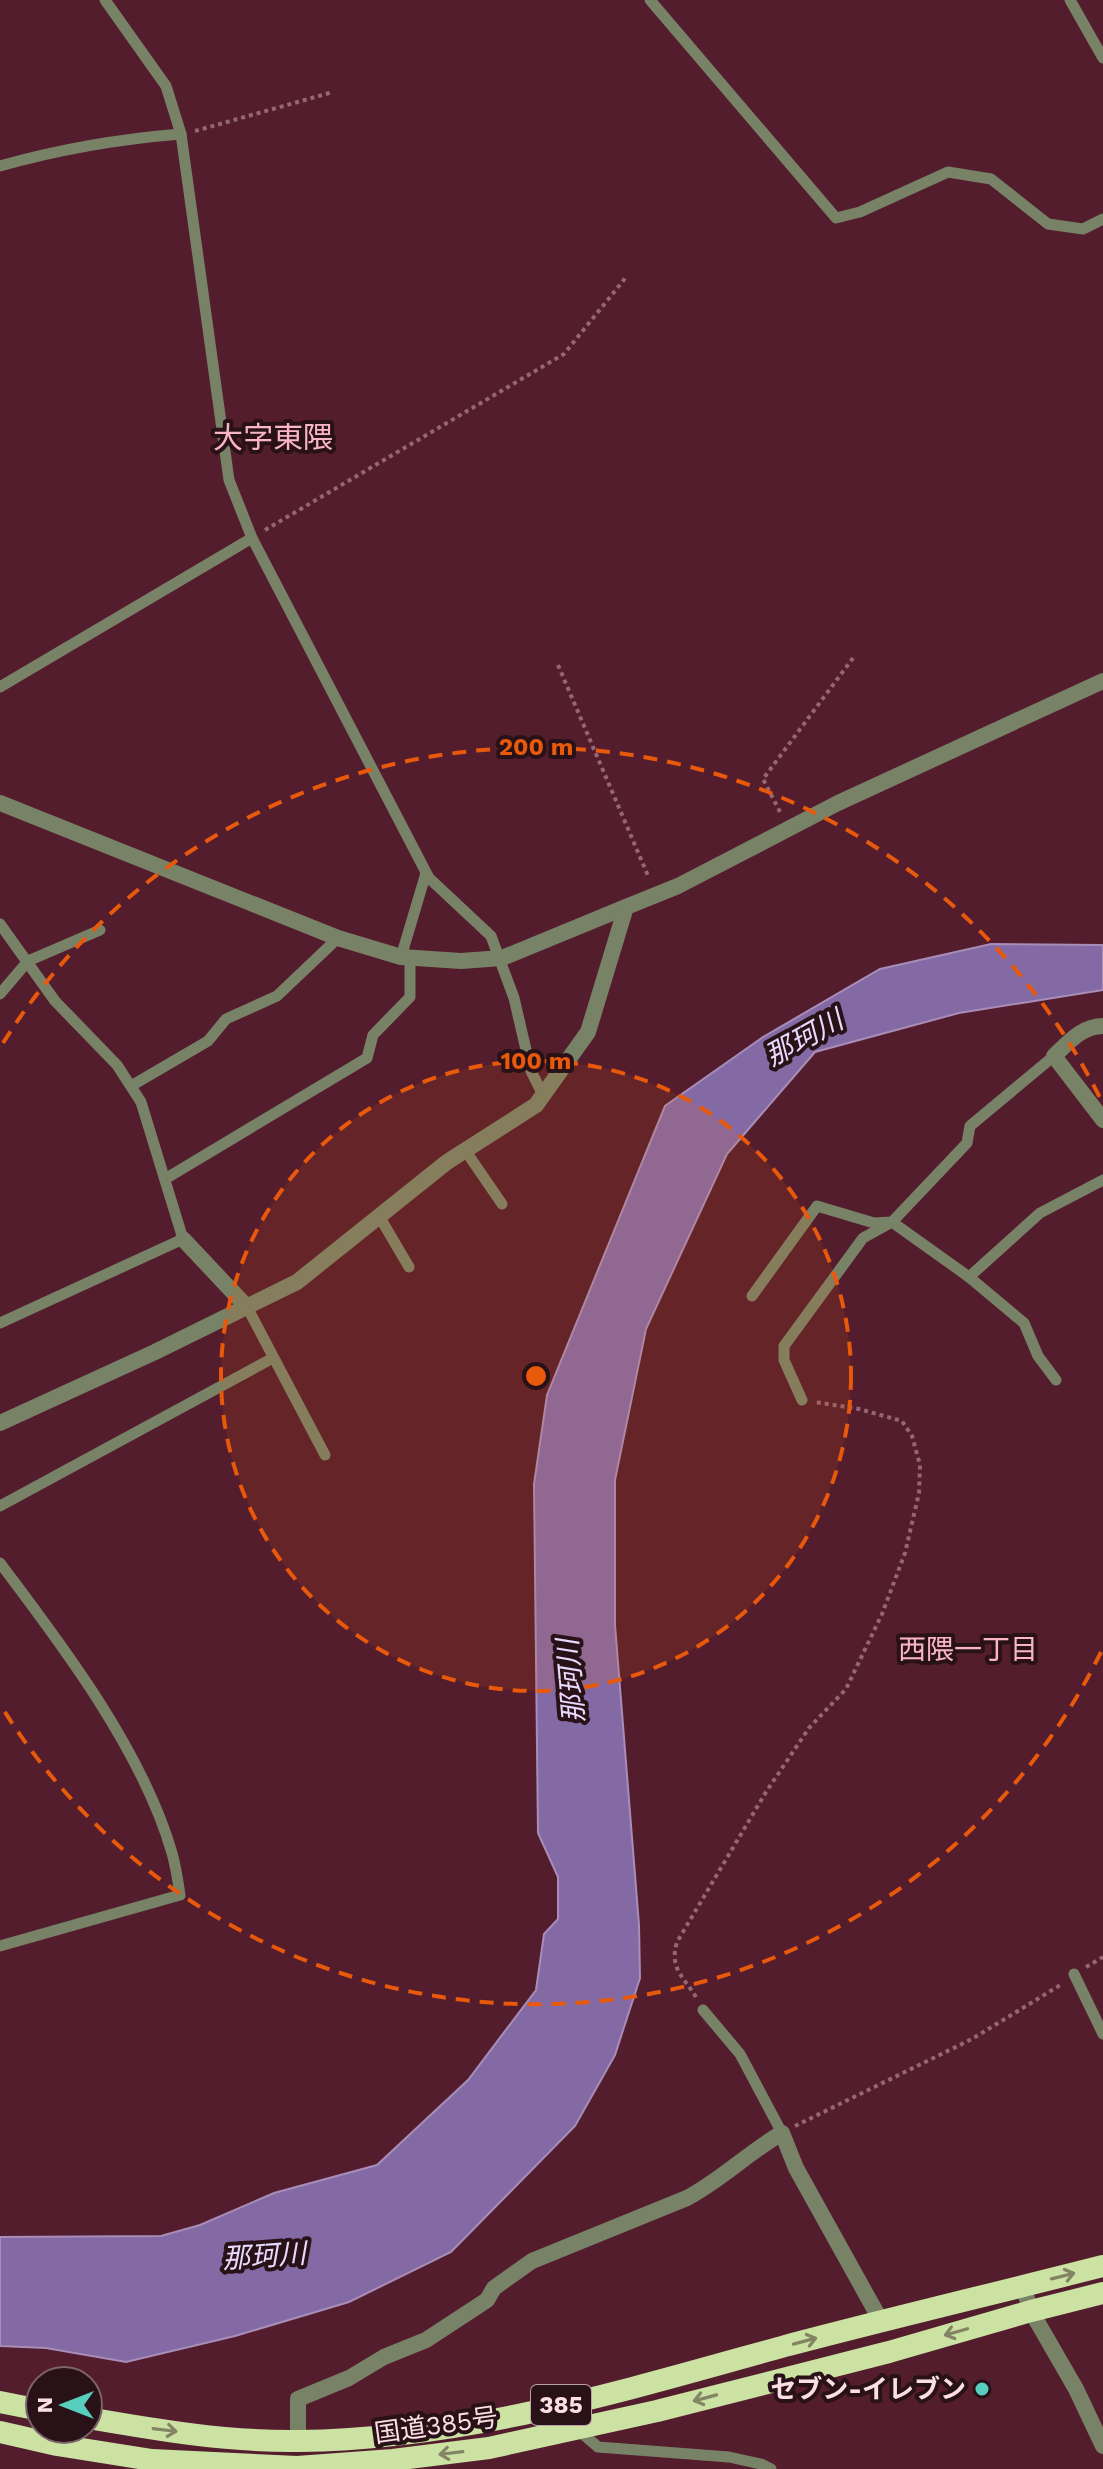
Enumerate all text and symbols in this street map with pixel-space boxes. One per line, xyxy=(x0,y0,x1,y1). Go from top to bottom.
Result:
district label: 大字東隈 xyxy=(213,420,333,455)
text: 200 m xyxy=(499,733,573,761)
water label: 那珂川 xyxy=(759,1002,851,1073)
text: 100 m xyxy=(501,1047,571,1075)
centre of rings xyxy=(522,1362,550,1390)
district label: 西隈一丁目 xyxy=(898,1633,1038,1666)
water label: 那珂川 xyxy=(551,1635,591,1724)
water label: 那珂川 xyxy=(221,2236,310,2275)
one-way arrow xyxy=(1050,2268,1075,2283)
one-way arrow xyxy=(944,2326,970,2341)
one-way arrow xyxy=(792,2333,818,2348)
north arrow xyxy=(24,2365,104,2445)
place label: セブン-イレブン xyxy=(770,2374,966,2404)
marker: セブン-イレブン xyxy=(973,2380,991,2398)
road number: 385 xyxy=(531,2385,591,2425)
one-way arrow xyxy=(692,2392,718,2407)
text: N xyxy=(32,2397,57,2413)
street label: 国道385号 xyxy=(372,2401,500,2449)
one-way arrow xyxy=(151,2423,178,2438)
one-way arrow xyxy=(439,2446,464,2461)

